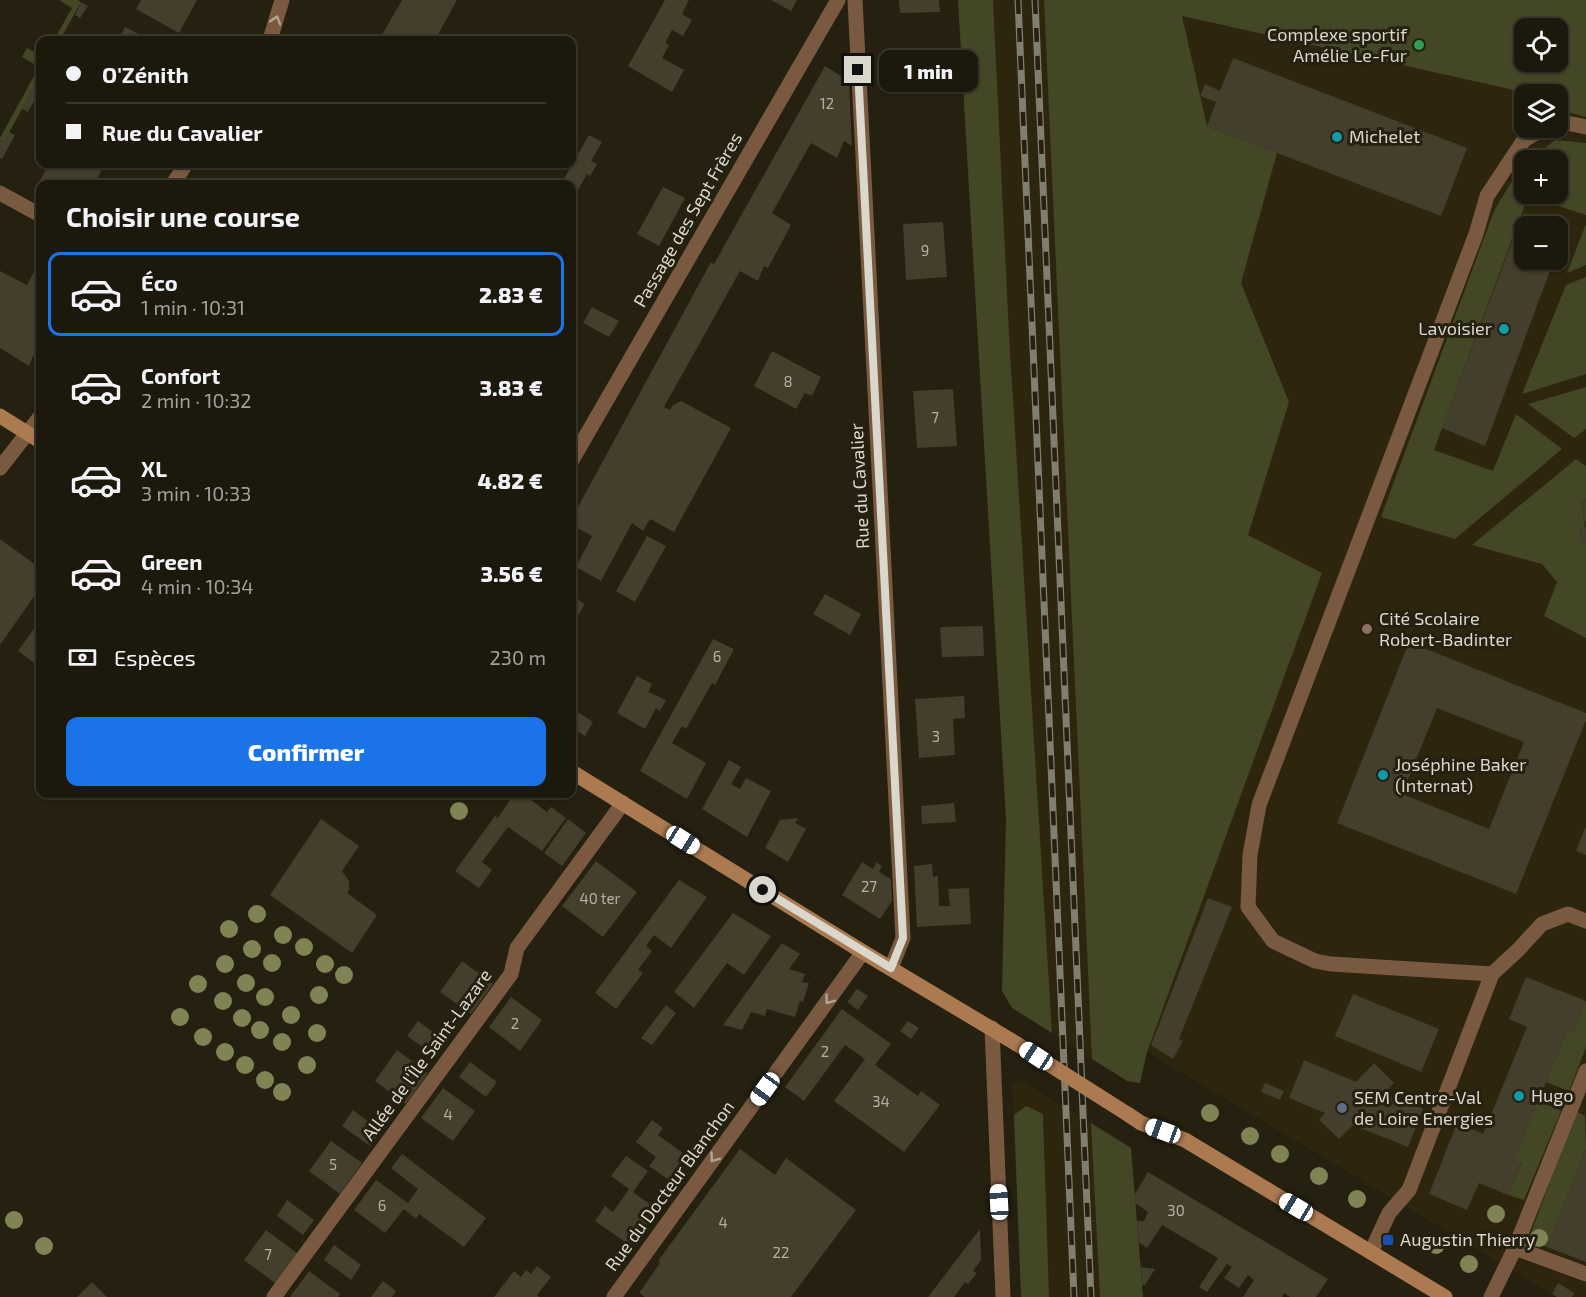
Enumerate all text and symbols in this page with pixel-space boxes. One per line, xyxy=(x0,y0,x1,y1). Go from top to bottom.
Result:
one-way arrow xyxy=(269,15,281,26)
map controls xyxy=(1514,18,1568,270)
button: locate xyxy=(1514,18,1568,72)
place label: Complexe sportif Amélie Le-Fur xyxy=(1267,23,1408,66)
marker: Complexe sportif Amélie Le-Fur xyxy=(1412,38,1426,52)
callout: 1 min xyxy=(879,49,978,91)
route end xyxy=(844,56,871,83)
text: 1 min xyxy=(904,59,953,83)
text: O'Zénith xyxy=(102,61,189,87)
button: layers xyxy=(1514,84,1568,138)
house number: 12 xyxy=(820,94,834,112)
text: Rue du Cavalier xyxy=(102,119,263,145)
place label: Michelet xyxy=(1349,125,1420,147)
street label: Passage des Sept Frères xyxy=(628,128,746,311)
marker: Michelet xyxy=(1330,130,1344,144)
button: + xyxy=(1514,150,1568,204)
text: Choisir une course xyxy=(66,200,300,232)
button: − xyxy=(1514,216,1568,270)
house number: 9 xyxy=(921,241,929,259)
icon: car xyxy=(69,267,123,321)
text: Éco xyxy=(141,269,178,295)
text: 2.83 € xyxy=(479,281,543,307)
text: 1 min · 10:31 xyxy=(141,295,245,319)
place label: Lavoisier xyxy=(1418,317,1492,339)
marker: Lavoisier xyxy=(1497,322,1511,336)
icon: car xyxy=(69,360,123,414)
text: Confort xyxy=(141,362,220,388)
house number: 8 xyxy=(783,372,793,390)
text: 3.83 € xyxy=(480,374,543,400)
text: 2 min · 10:32 xyxy=(141,388,252,412)
house number: 7 xyxy=(931,408,939,426)
street label: Rue du Cavalier xyxy=(845,423,873,549)
icon: car xyxy=(69,453,123,507)
text: XL xyxy=(141,455,167,481)
text: 4.82 € xyxy=(477,467,543,493)
text: 3 min · 10:33 xyxy=(141,481,251,505)
icon: car xyxy=(69,546,123,600)
text: Green xyxy=(141,548,203,574)
text: 3.56 € xyxy=(480,560,543,586)
text: 4 min · 10:34 xyxy=(141,574,254,598)
place label: Cité Scolaire Robert-Badinter xyxy=(1379,607,1512,650)
marker: Cité Scolaire Robert-Badinter xyxy=(1360,622,1374,636)
icon: cash xyxy=(66,641,99,674)
text: Espèces xyxy=(114,644,196,670)
text: 230 m xyxy=(490,645,546,669)
house number: 6 xyxy=(713,647,721,665)
button: Confirmer xyxy=(66,717,546,786)
house number: 3 xyxy=(932,727,940,745)
place label: Joséphine Baker (Internat) xyxy=(1395,753,1526,796)
marker: Joséphine Baker (Internat) xyxy=(1376,768,1390,782)
car xyxy=(663,823,703,857)
route start xyxy=(749,876,776,903)
house number: 27 xyxy=(861,877,877,895)
house number: 40 ter xyxy=(579,889,621,907)
street label: Allée de l'Île Saint-Lazare xyxy=(357,964,496,1144)
one-way arrow xyxy=(825,993,836,1004)
house number: 2 xyxy=(511,1014,519,1032)
car xyxy=(1016,1039,1056,1073)
house number: 2 xyxy=(821,1042,829,1060)
car xyxy=(747,1069,783,1109)
place label: Hugo xyxy=(1531,1084,1573,1106)
place label: SEM Centre-Val de Loire Energies xyxy=(1354,1086,1493,1129)
marker: Hugo xyxy=(1512,1089,1526,1103)
house number: 34 xyxy=(872,1092,890,1110)
street label: Rue du Docteur Blanchon xyxy=(600,1096,738,1275)
marker: SEM Centre-Val de Loire Energies xyxy=(1335,1101,1349,1115)
house number: 4 xyxy=(443,1105,453,1123)
car xyxy=(1143,1116,1183,1146)
one-way arrow xyxy=(711,1151,722,1162)
house number: 5 xyxy=(329,1155,337,1173)
car xyxy=(989,1184,1009,1220)
car xyxy=(1276,1190,1316,1224)
house number: 6 xyxy=(378,1196,386,1214)
house number: 30 xyxy=(1167,1201,1185,1219)
house number: 4 xyxy=(718,1213,728,1231)
place label: Augustin Thierry xyxy=(1400,1228,1536,1250)
marker: Augustin Thierry xyxy=(1381,1233,1395,1247)
house number: 22 xyxy=(773,1243,789,1261)
house number: 7 xyxy=(264,1245,272,1263)

